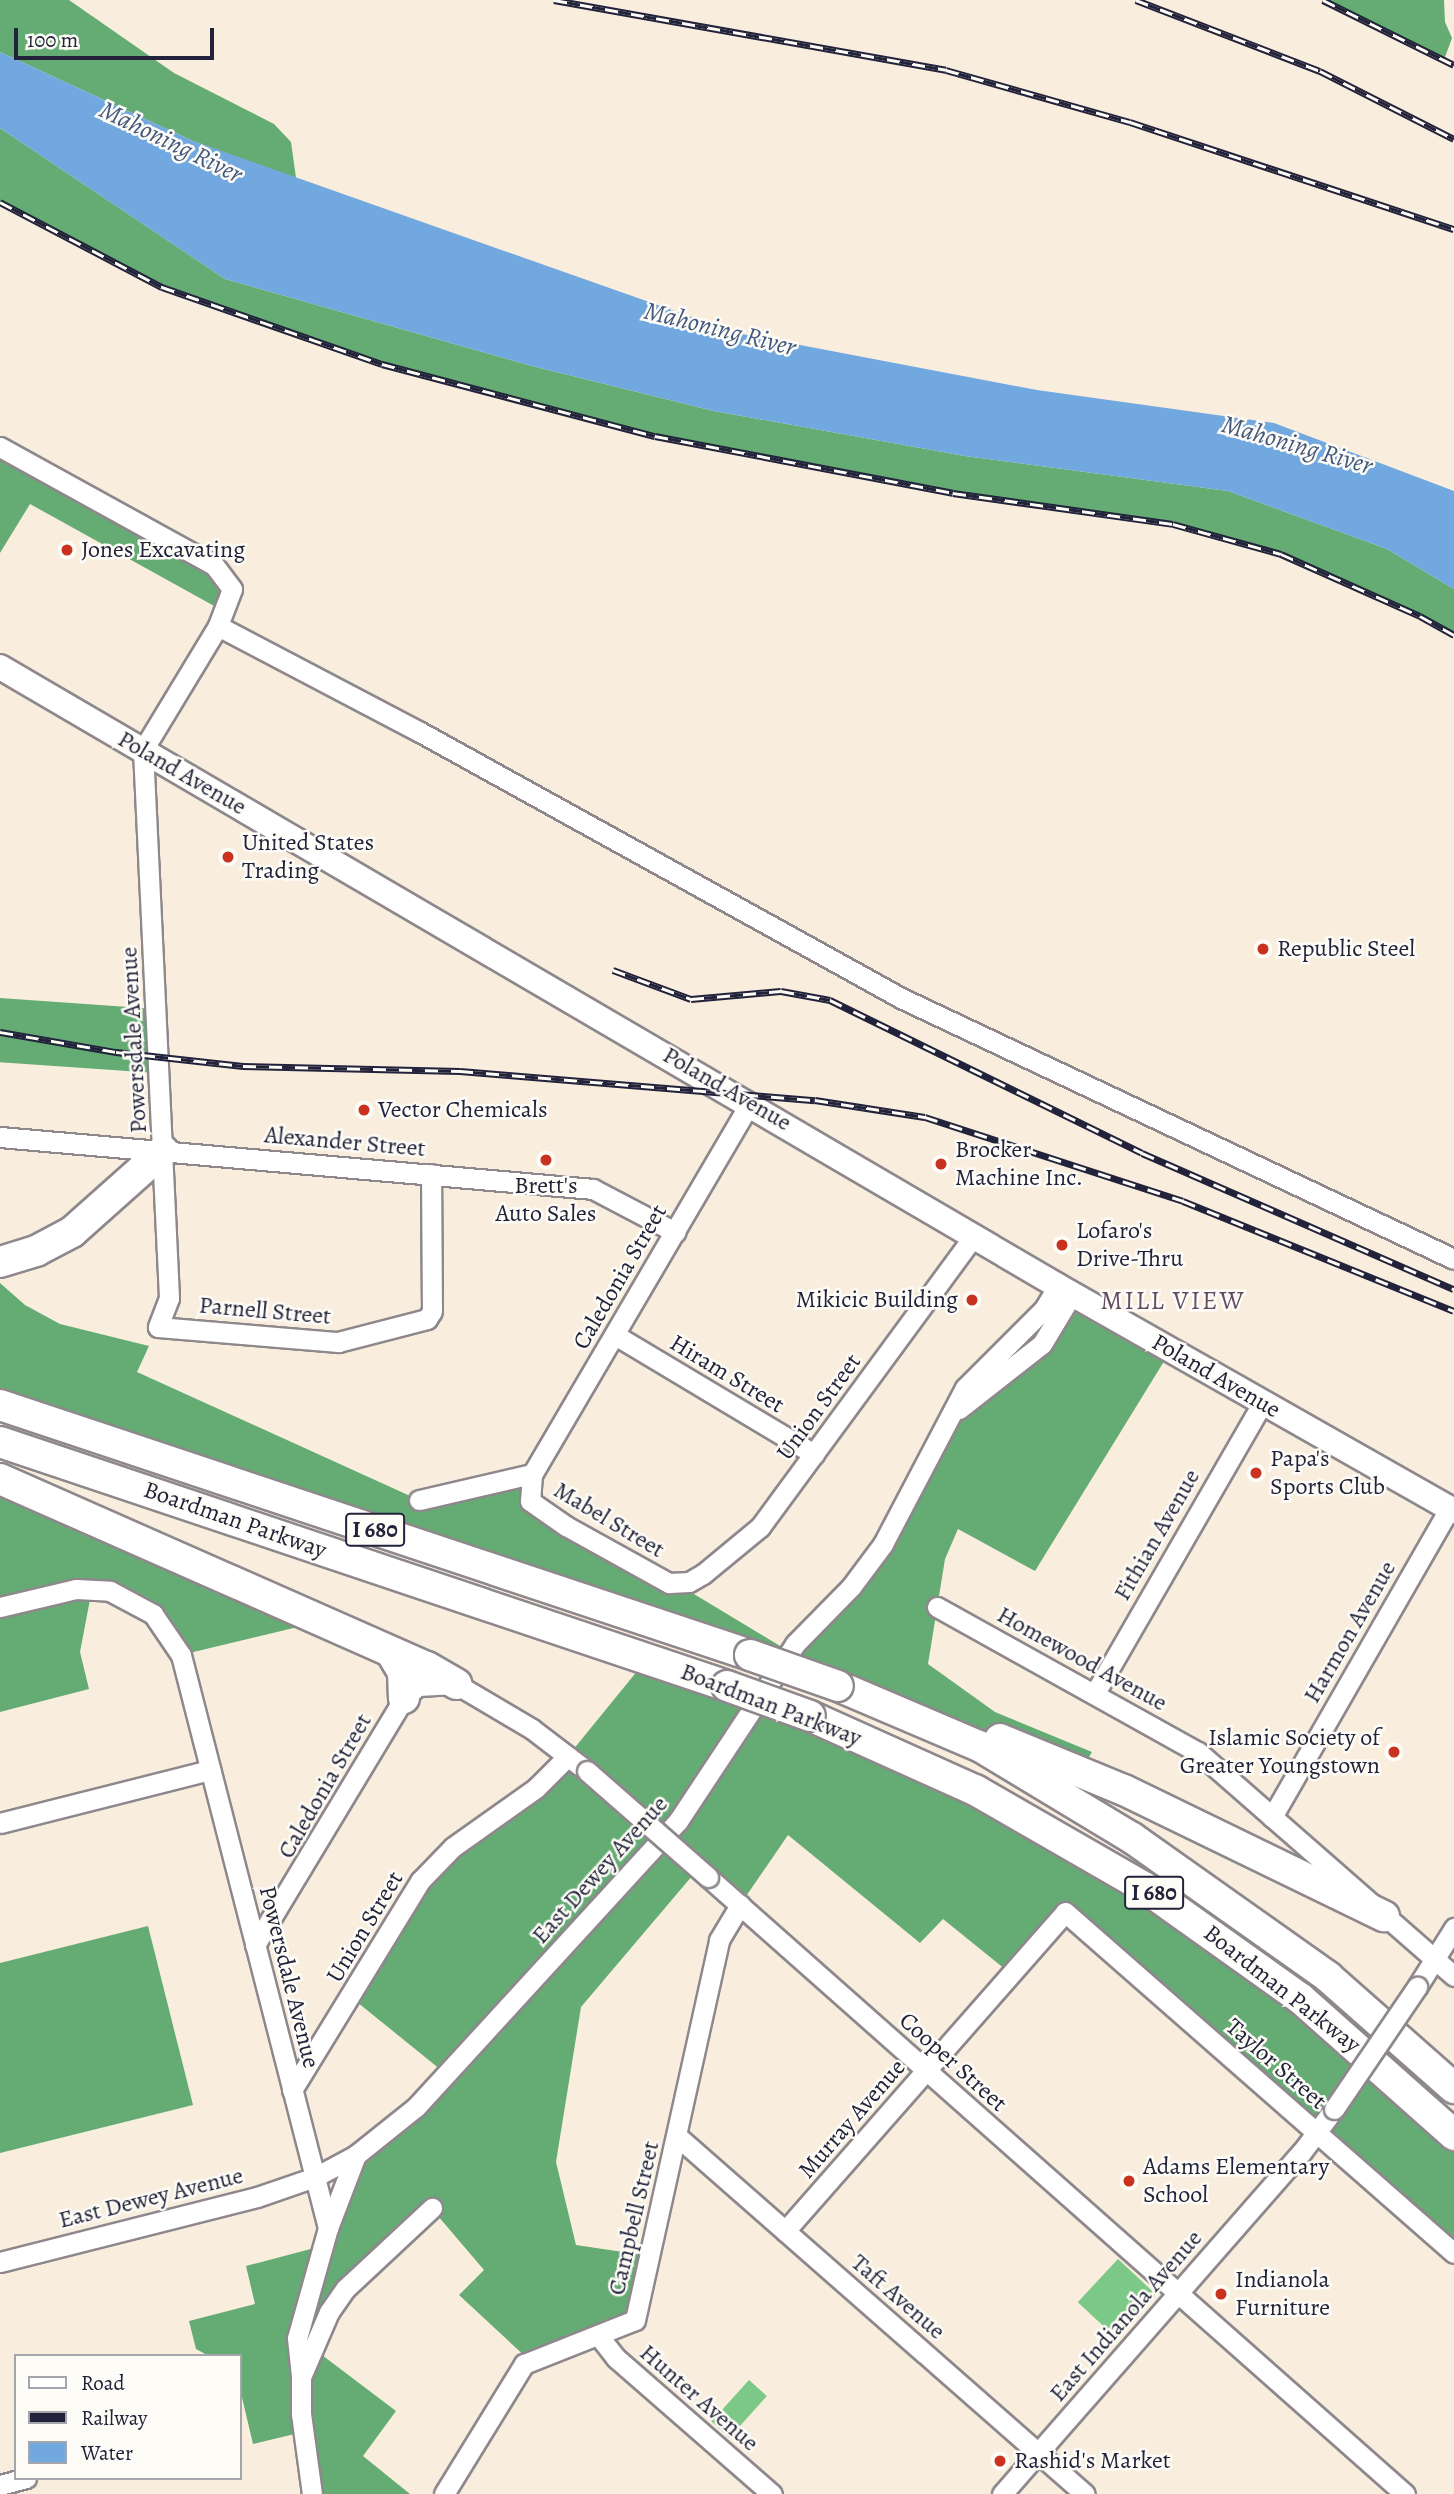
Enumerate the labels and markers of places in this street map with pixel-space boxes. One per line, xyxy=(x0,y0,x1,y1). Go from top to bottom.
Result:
place label: Jones Excavating xyxy=(81,536,245,564)
marker: Jones Excavating xyxy=(59,542,75,558)
place label: United States Trading xyxy=(242,829,374,885)
marker: United States Trading xyxy=(220,849,236,865)
place label: Republic Steel xyxy=(1277,935,1415,963)
marker: Republic Steel xyxy=(1255,941,1271,957)
place label: Vector Chemicals xyxy=(378,1096,548,1124)
marker: Vector Chemicals xyxy=(356,1102,372,1118)
place label: Brocker Machine Inc. xyxy=(955,1136,1083,1192)
marker: Brett's Auto Sales xyxy=(538,1152,554,1168)
marker: Brocker Machine Inc. xyxy=(933,1156,949,1172)
place label: Brett's Auto Sales xyxy=(496,1172,596,1228)
place label: Lofaro's Drive-Thru xyxy=(1076,1217,1183,1273)
marker: Lofaro's Drive-Thru xyxy=(1054,1237,1070,1253)
place label: Mikicic Building xyxy=(796,1286,958,1314)
marker: Mikicic Building xyxy=(964,1292,980,1308)
place label: Papa's Sports Club xyxy=(1270,1445,1385,1501)
marker: Papa's Sports Club xyxy=(1248,1465,1264,1481)
place label: Islamic Society of Greater Youngstown xyxy=(1180,1724,1380,1780)
marker: Islamic Society of Greater Youngstown xyxy=(1386,1744,1402,1760)
place label: Adams Elementary School xyxy=(1143,2153,1329,2209)
marker: Adams Elementary School xyxy=(1121,2173,1137,2189)
place label: Indianola Furniture xyxy=(1235,2266,1330,2322)
marker: Indianola Furniture xyxy=(1213,2286,1229,2302)
place label: Rashid's Market xyxy=(1014,2447,1171,2475)
marker: Rashid's Market xyxy=(992,2453,1008,2469)

